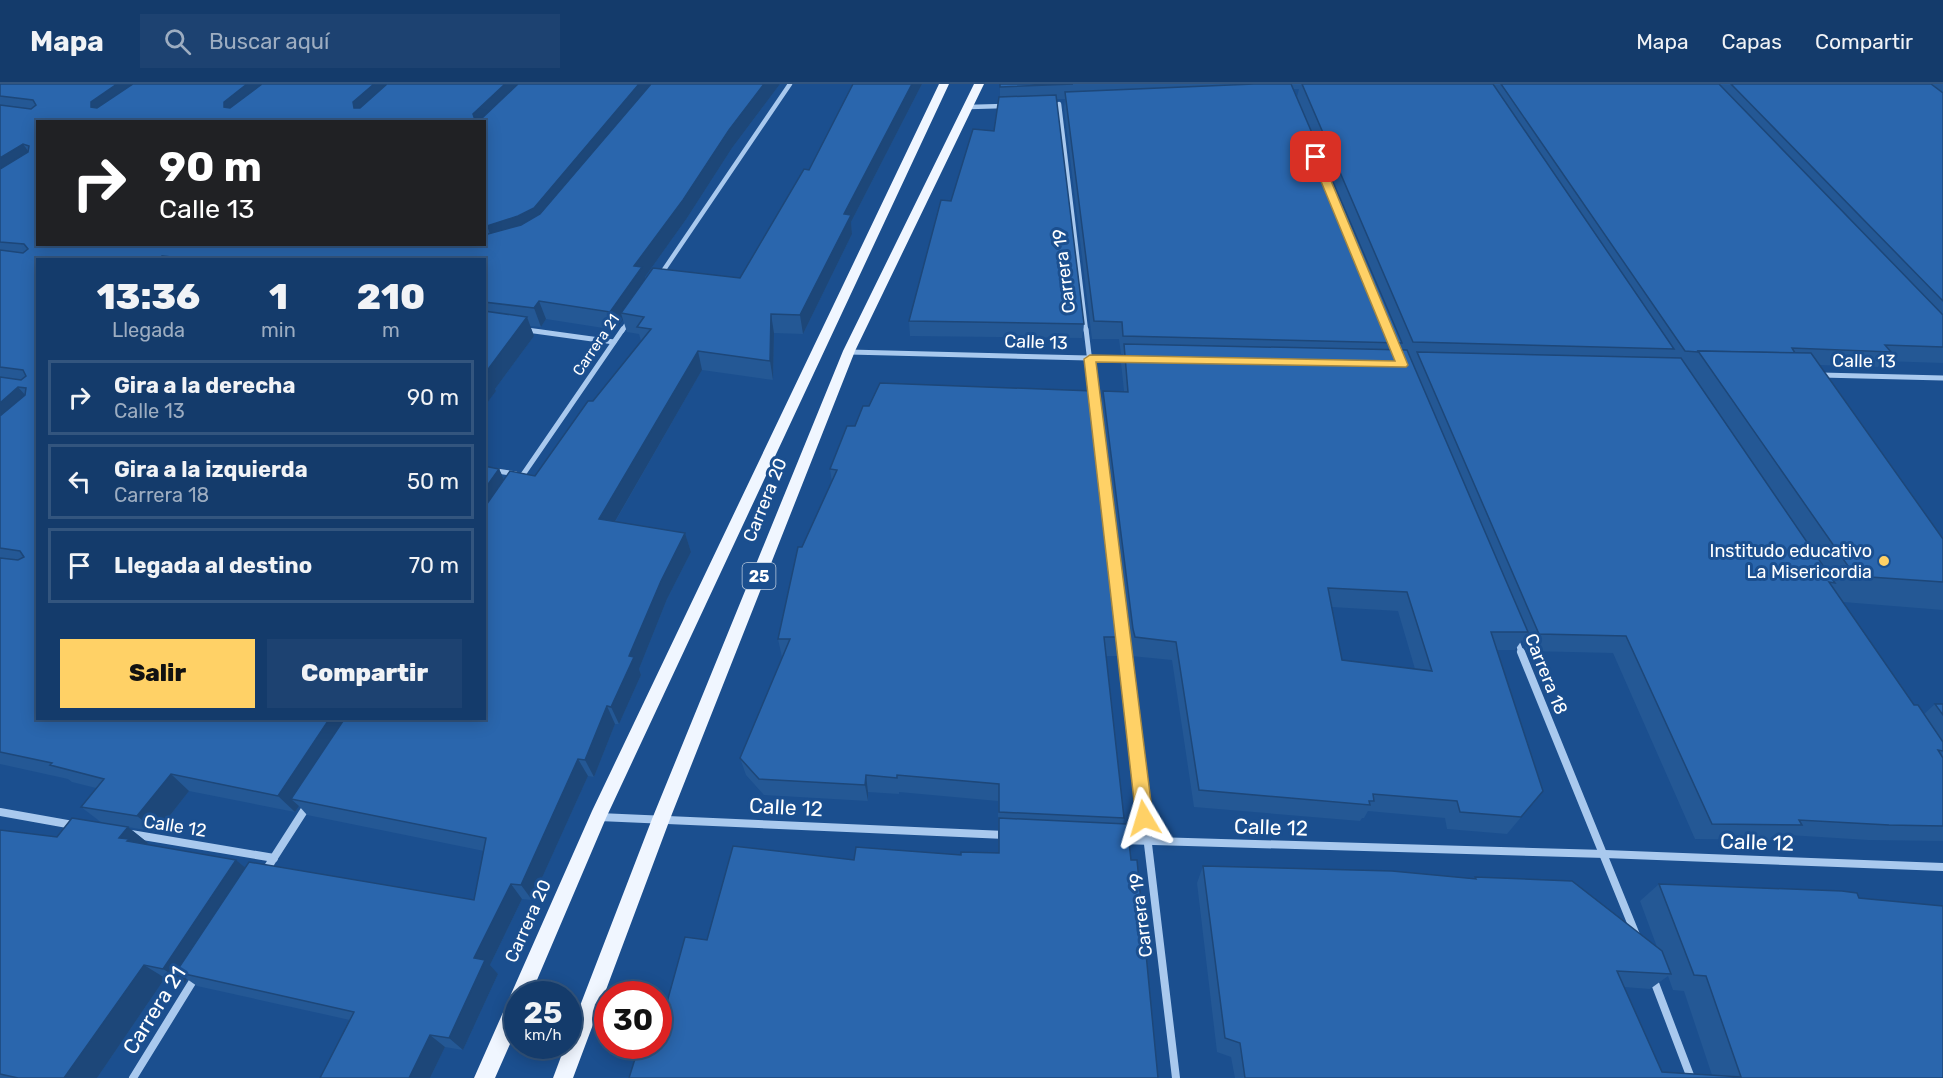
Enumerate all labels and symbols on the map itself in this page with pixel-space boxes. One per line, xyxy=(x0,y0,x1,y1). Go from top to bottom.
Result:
pin xyxy=(1290,131,1341,182)
street label: Carrera 19 xyxy=(1048,228,1080,314)
street label: Carrera 21 xyxy=(569,311,623,379)
street label: Calle 13 xyxy=(1004,330,1068,354)
street label: Calle 13 xyxy=(1832,349,1896,373)
street label: Carrera 20 xyxy=(738,455,792,545)
place label: Institudo educativo La Misericordia xyxy=(1710,540,1872,583)
marker: Institudo educativo La Misericordia xyxy=(1877,554,1891,568)
road number: 25 xyxy=(742,563,776,589)
street label: Carrera 18 xyxy=(1520,630,1572,718)
position arrow xyxy=(1112,786,1176,850)
street label: Calle 12 xyxy=(748,793,824,821)
street label: Calle 12 xyxy=(142,810,208,842)
street label: Calle 12 xyxy=(1234,813,1308,841)
street label: Calle 12 xyxy=(1720,828,1794,856)
street label: Carrera 19 xyxy=(1125,872,1157,958)
street label: Carrera 20 xyxy=(500,876,556,966)
street label: Carrera 21 xyxy=(117,961,191,1059)
speed limit sign: 30 xyxy=(594,981,672,1059)

